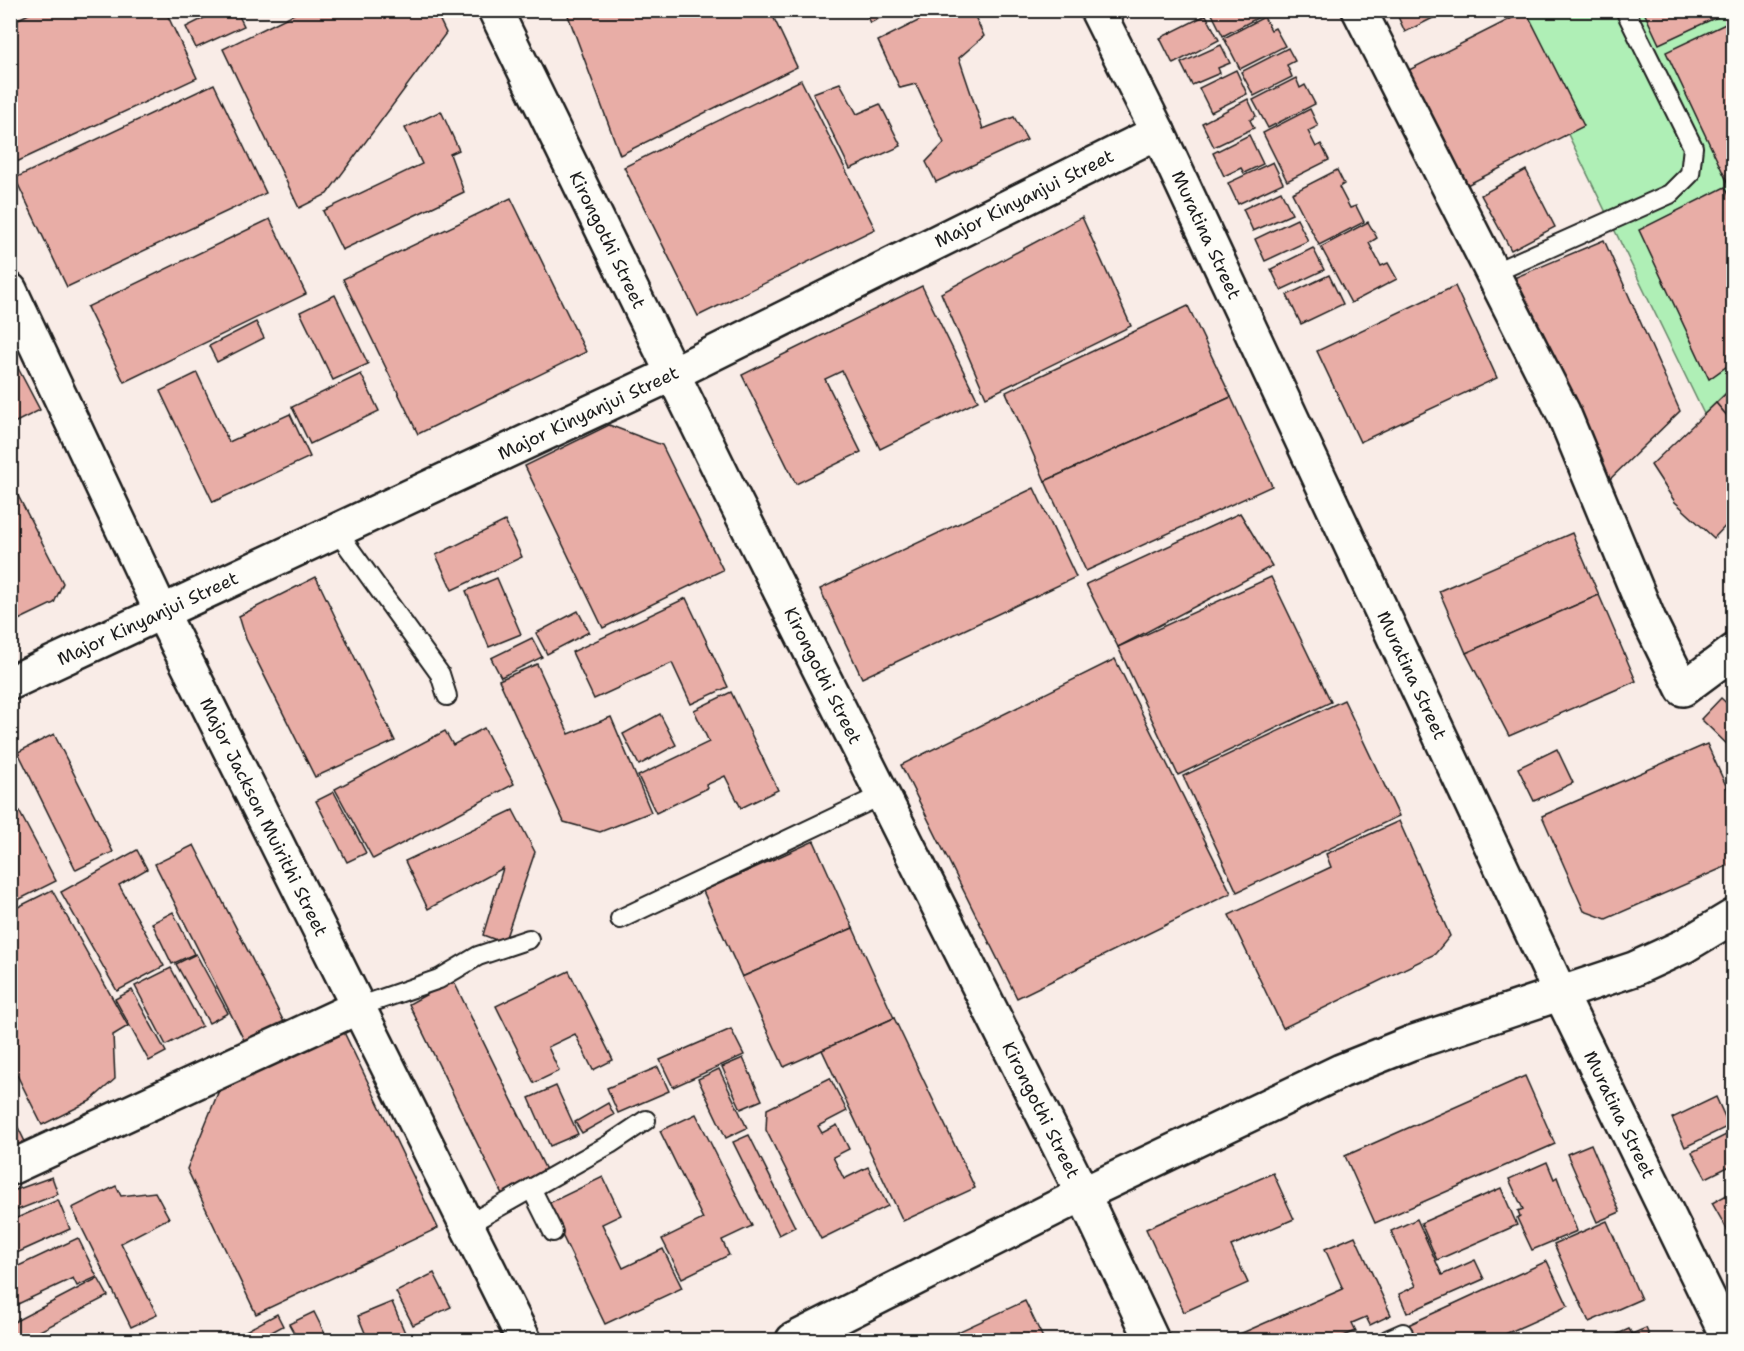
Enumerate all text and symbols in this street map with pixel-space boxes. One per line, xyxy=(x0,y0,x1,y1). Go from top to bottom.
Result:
street label: Major Kinyanjui Street xyxy=(931,144,1118,253)
street label: Kirongothi Street xyxy=(564,167,651,313)
street label: Muratina Street xyxy=(1166,167,1246,303)
street label: Major Kinyanjui Street xyxy=(494,361,683,466)
street label: Major Kinyanjui Street xyxy=(53,566,242,671)
street label: Kirongothi Street xyxy=(778,603,867,748)
street label: Muratina Street xyxy=(1371,607,1452,744)
street label: Major Jackson Muirithi Street xyxy=(194,694,333,941)
street label: Kirongothi Street xyxy=(996,1038,1085,1183)
street label: Muratina Street xyxy=(1578,1047,1661,1183)

